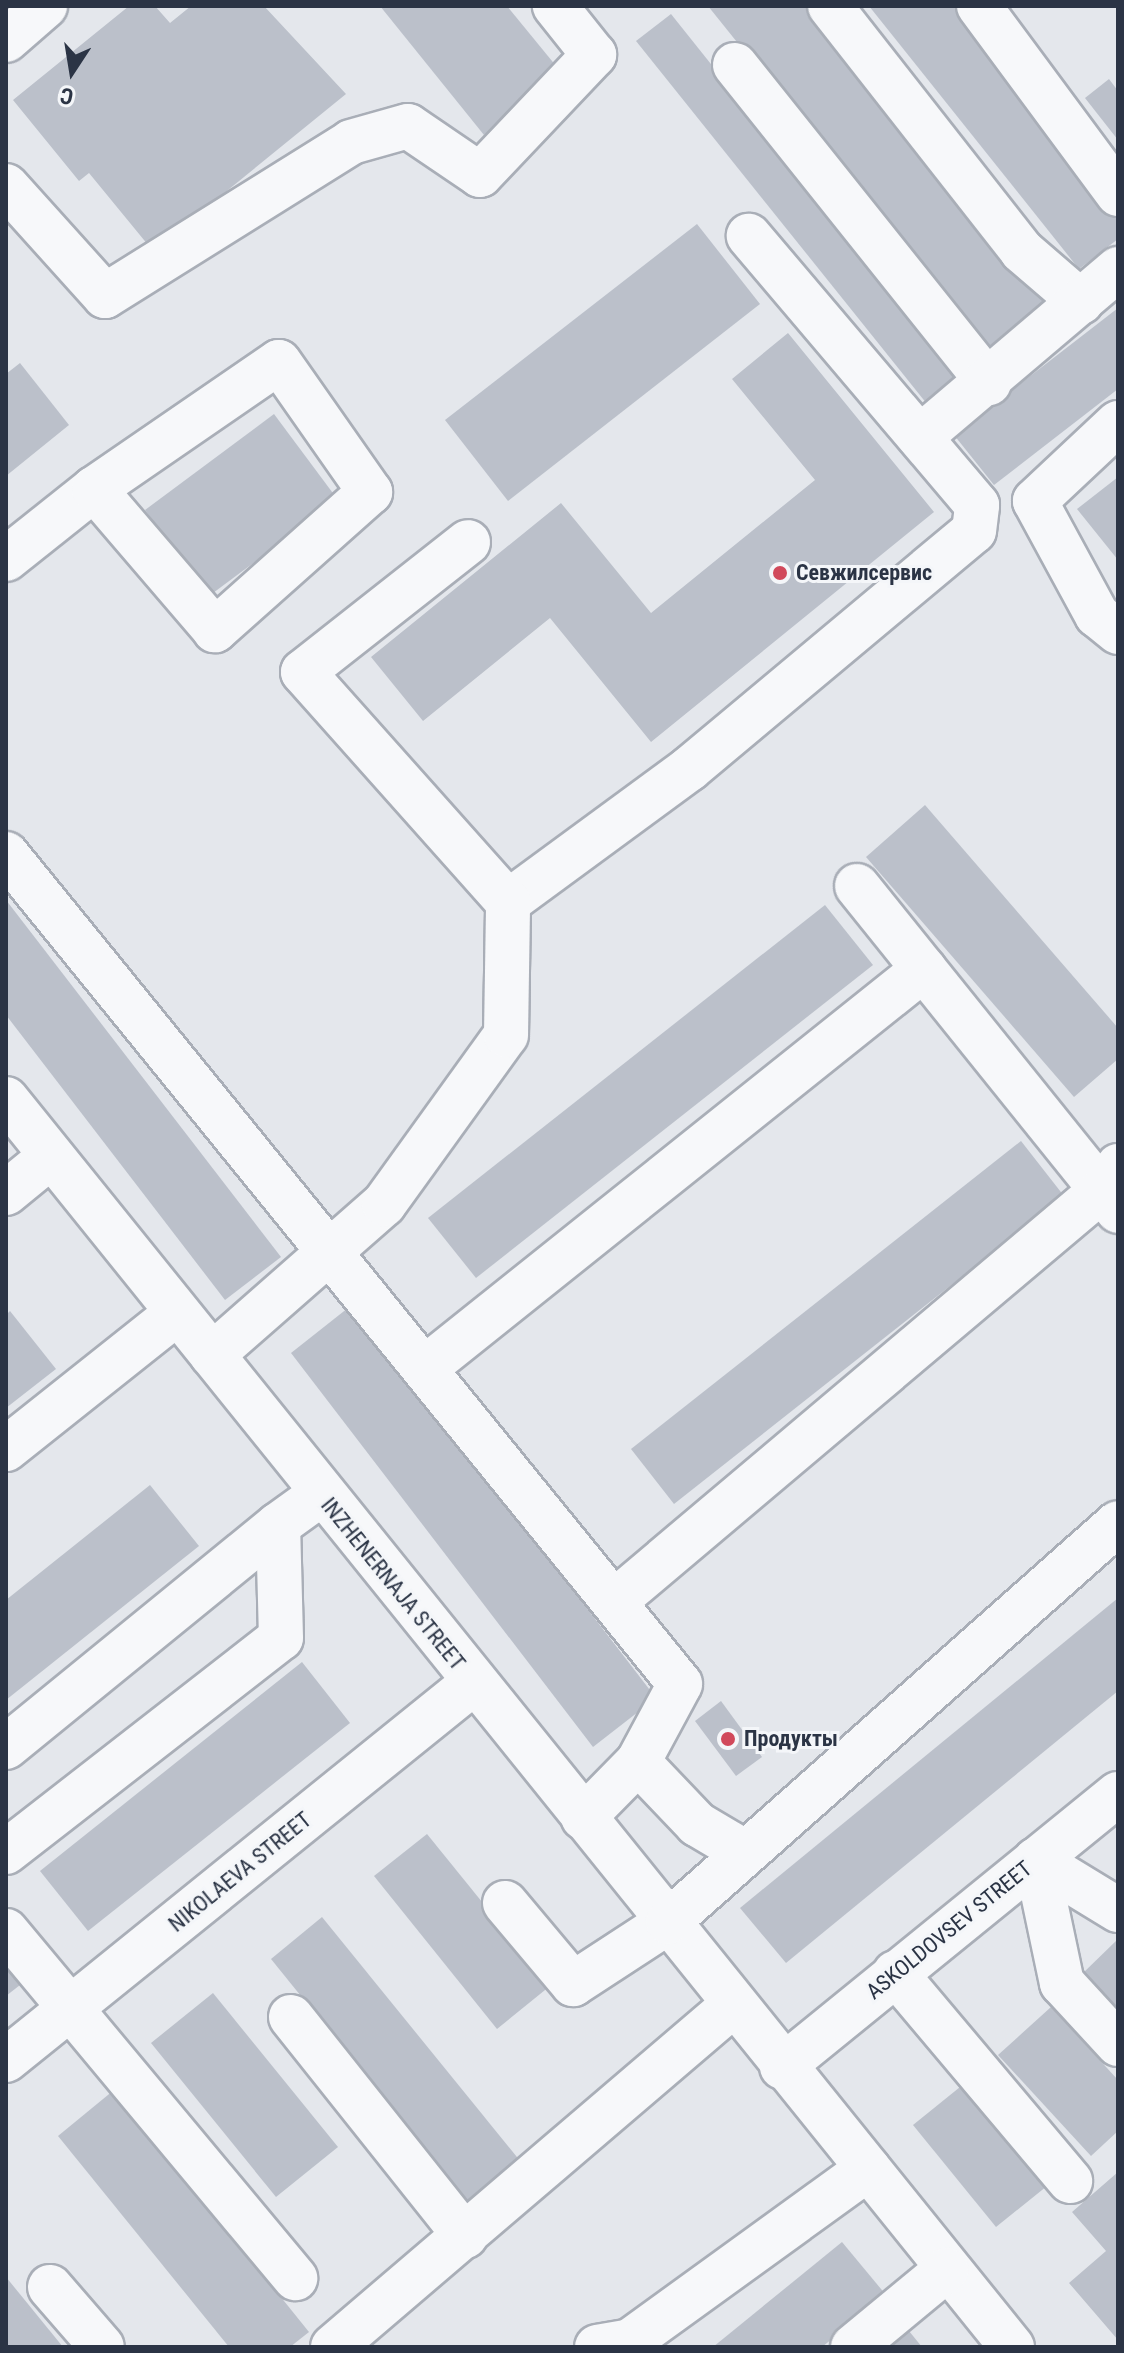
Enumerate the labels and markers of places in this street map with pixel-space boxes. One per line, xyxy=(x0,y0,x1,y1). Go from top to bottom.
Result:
place label: Севжилсервис xyxy=(796,560,932,586)
marker: Севжилсервис xyxy=(771,564,789,582)
place label: Продукты xyxy=(744,1726,838,1752)
marker: Продукты xyxy=(719,1730,737,1748)

